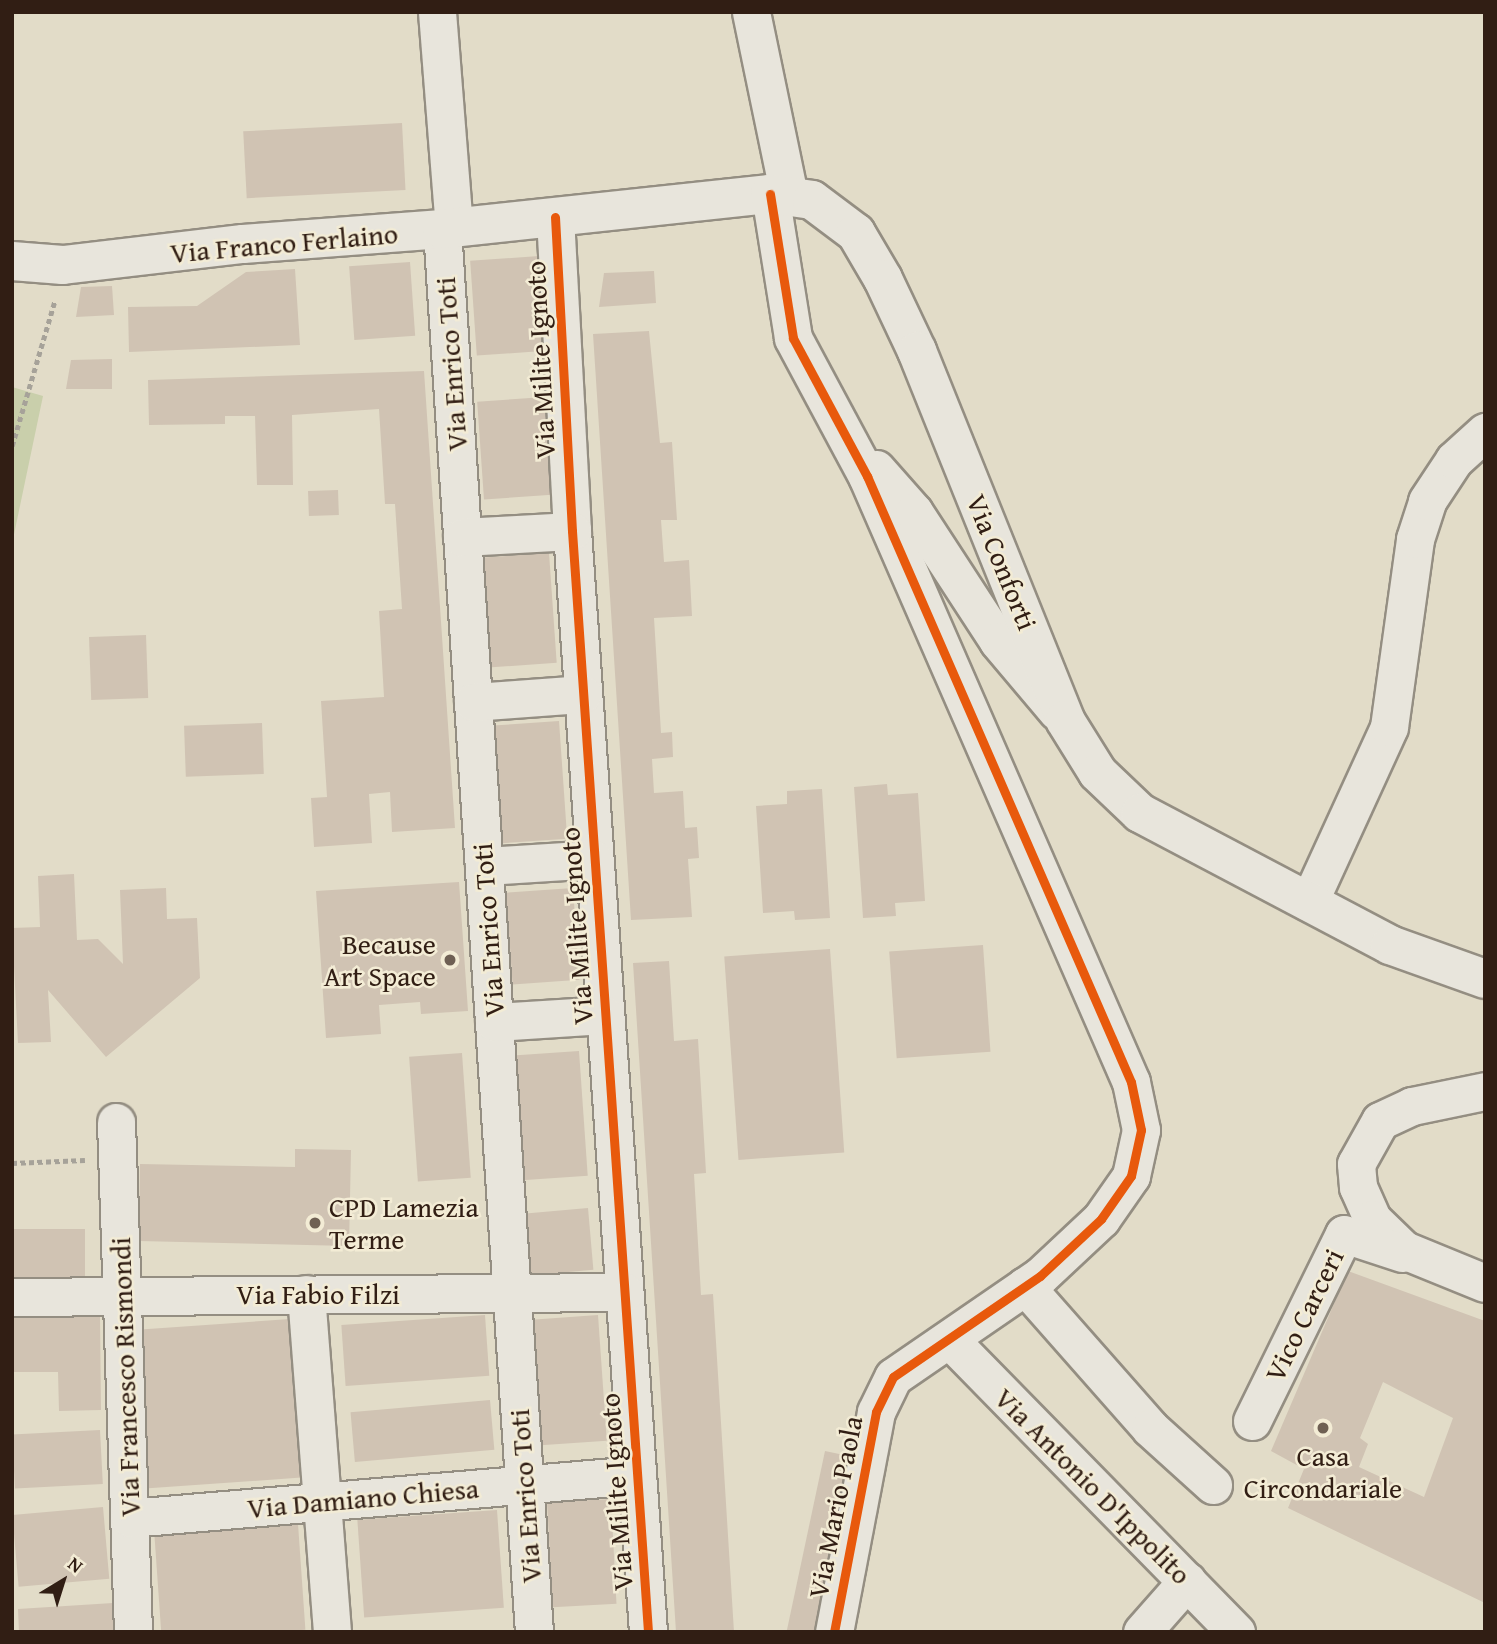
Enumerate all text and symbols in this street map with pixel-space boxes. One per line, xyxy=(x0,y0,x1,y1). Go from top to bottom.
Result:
street label: Via Franco Ferlaino xyxy=(169,216,399,270)
street label: Via Milite Ignoto xyxy=(518,260,562,460)
street label: Via Enrico Toti xyxy=(428,276,474,452)
street label: Via Conforti xyxy=(960,489,1044,635)
street label: Via Milite Ignoto xyxy=(552,826,600,1026)
street label: Via Enrico Toti xyxy=(465,842,511,1018)
place label: Because Art Space xyxy=(324,927,436,993)
marker: Because Art Space xyxy=(442,952,458,968)
place label: CPD Lamezia Terme xyxy=(329,1190,479,1256)
marker: CPD Lamezia Terme xyxy=(307,1215,323,1231)
street label: Via Francesco Rismondi xyxy=(103,1237,147,1517)
street label: Vico Carceri xyxy=(1257,1243,1351,1387)
street label: Via Fabio Filzi xyxy=(236,1277,400,1311)
street label: Via Antonio D'Ippolito xyxy=(988,1381,1198,1591)
street label: Via Milite Ignoto xyxy=(592,1392,640,1592)
street label: Via Enrico Toti xyxy=(502,1408,548,1584)
street label: Via Mario Paola xyxy=(801,1413,869,1601)
marker: Casa Circondariale xyxy=(1315,1420,1331,1436)
place label: Casa Circondariale xyxy=(1244,1439,1402,1505)
street label: Via Damiano Chiesa xyxy=(246,1471,480,1525)
north arrow xyxy=(28,1546,98,1616)
text: N xyxy=(62,1550,90,1579)

